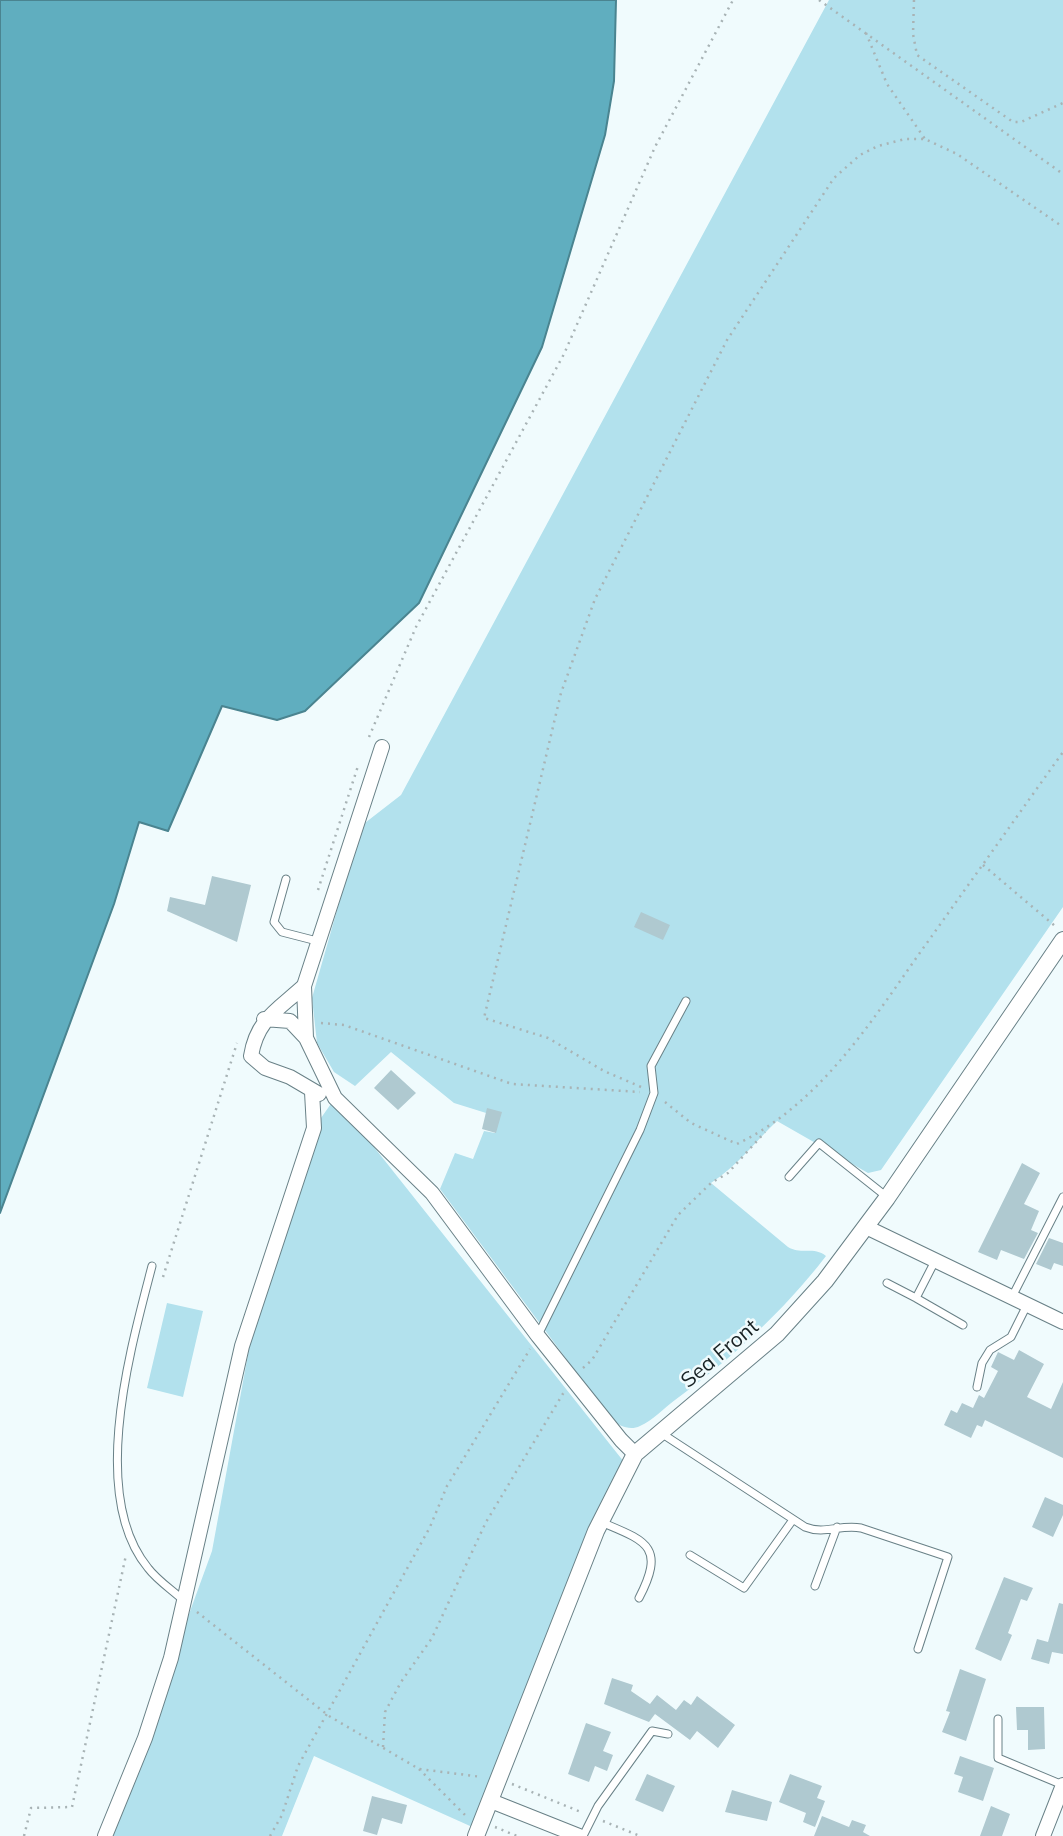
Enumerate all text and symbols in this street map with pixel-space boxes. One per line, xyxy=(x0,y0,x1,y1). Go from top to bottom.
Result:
street label: Sea Front xyxy=(676,1314,764,1394)

